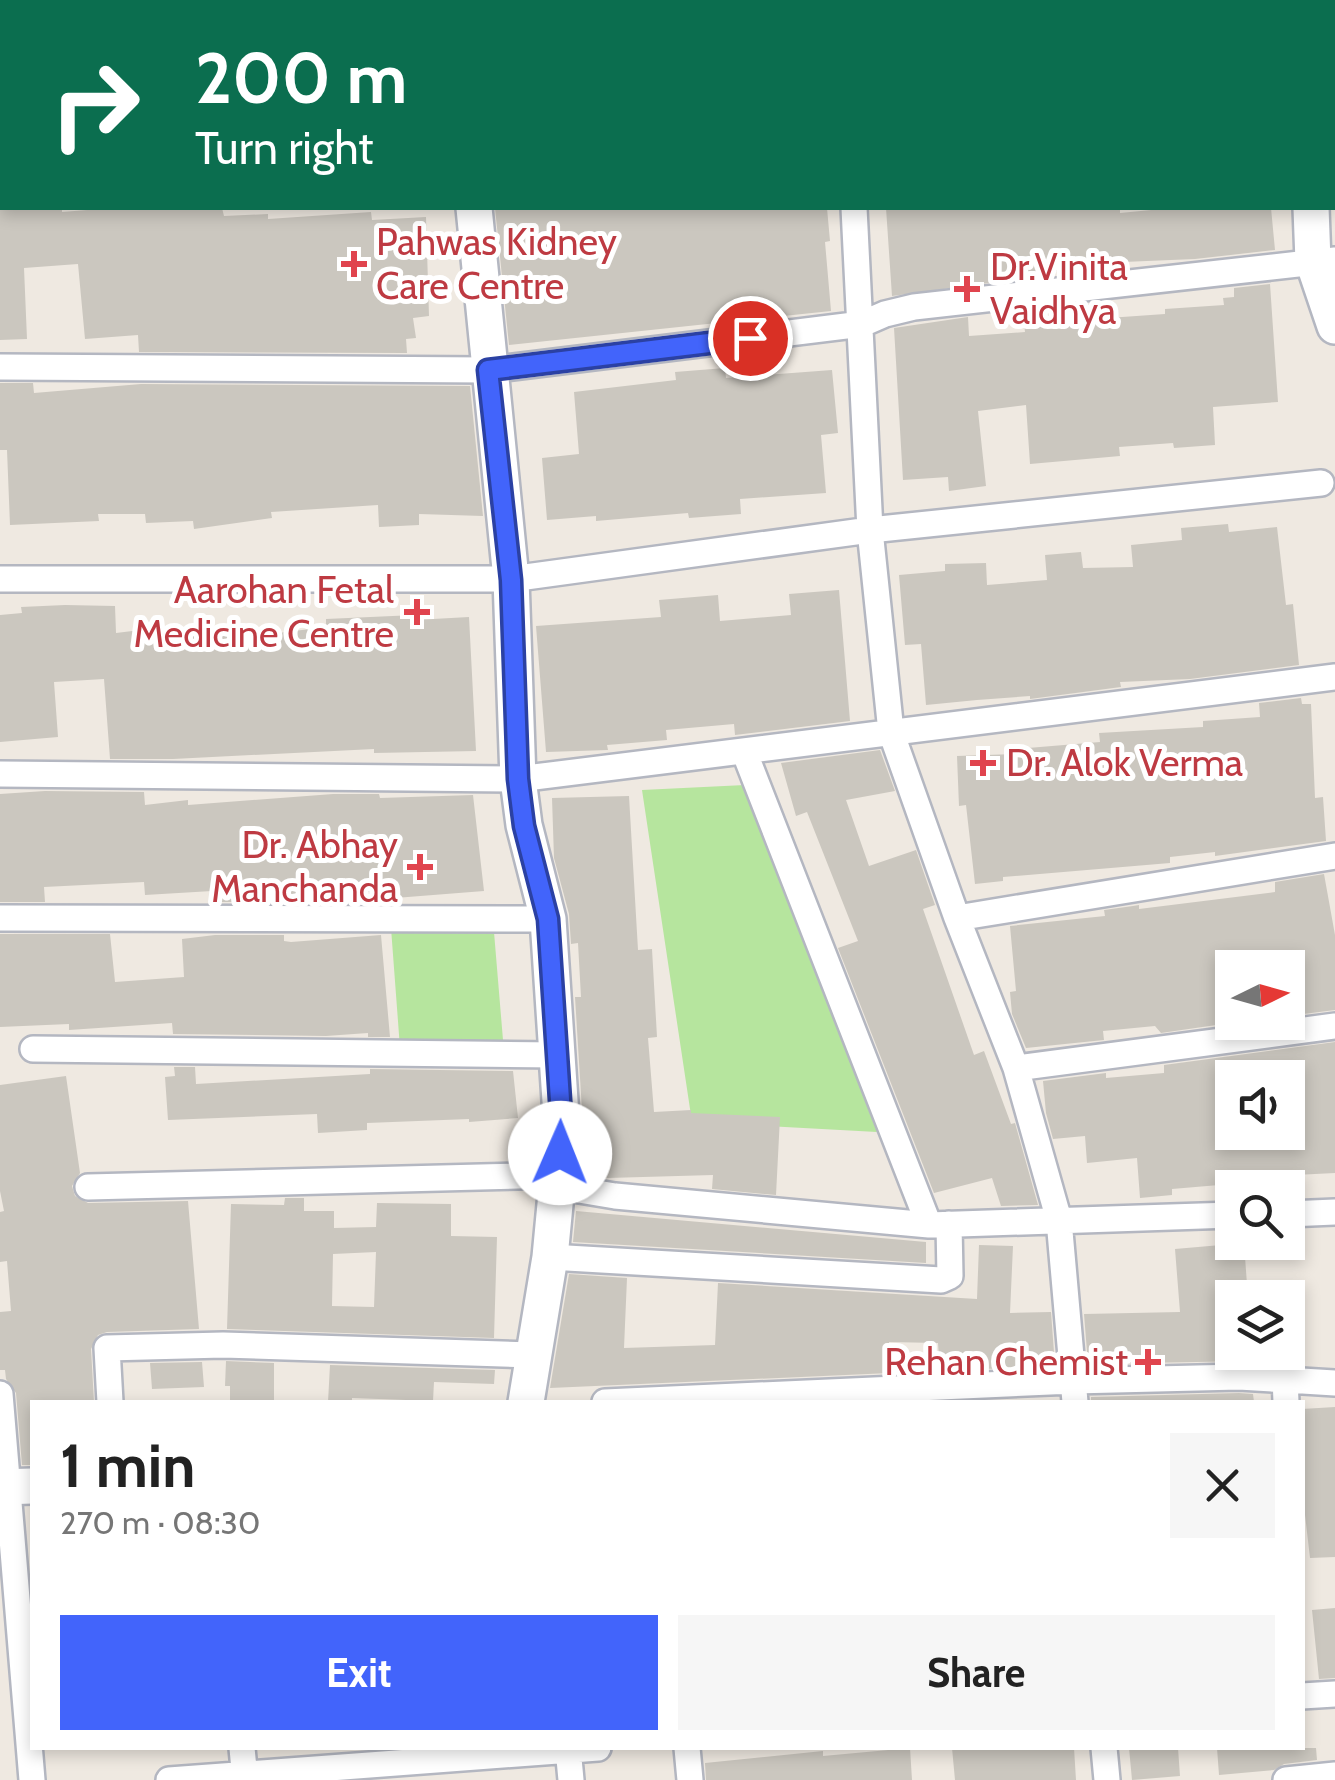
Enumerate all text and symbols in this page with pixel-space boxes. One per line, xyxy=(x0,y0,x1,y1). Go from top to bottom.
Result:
text: 200 m xyxy=(195,35,407,121)
icon: right xyxy=(30,40,160,170)
text: Turn right xyxy=(195,121,374,175)
place label: Pahwas Kidney Care Centre xyxy=(376,218,617,309)
place label: Dr.Vinita Vaidhya xyxy=(990,243,1128,334)
marker: Pahwas Kidney Care Centre xyxy=(341,251,367,277)
marker: Dr.Vinita Vaidhya xyxy=(954,276,980,302)
pin xyxy=(708,296,793,381)
icon: arrive xyxy=(723,311,778,366)
place label: Aarohan Fetal Medicine Centre xyxy=(133,566,394,657)
marker: Aarohan Fetal Medicine Centre xyxy=(404,599,430,625)
place label: Dr. Alok Verma xyxy=(1006,739,1243,786)
marker: Dr. Alok Verma xyxy=(970,750,996,776)
place label: Dr. Abhay Manchanda xyxy=(211,821,398,912)
marker: Dr. Abhay Manchanda xyxy=(407,854,433,880)
north arrow xyxy=(1215,950,1305,1040)
map controls xyxy=(1215,950,1305,1370)
button: sound xyxy=(1215,1060,1305,1150)
position arrow xyxy=(508,1101,612,1205)
button: search xyxy=(1215,1170,1305,1260)
button: layers xyxy=(1215,1280,1305,1370)
place label: Rehan Chemist xyxy=(884,1338,1128,1385)
marker: Rehan Chemist xyxy=(1137,1351,1159,1373)
text: 1 min xyxy=(60,1429,195,1502)
button: close xyxy=(1170,1433,1275,1538)
text: 270 m · 08:30 xyxy=(60,1503,260,1542)
button: Exit xyxy=(60,1615,658,1730)
button: Share xyxy=(678,1615,1275,1730)

